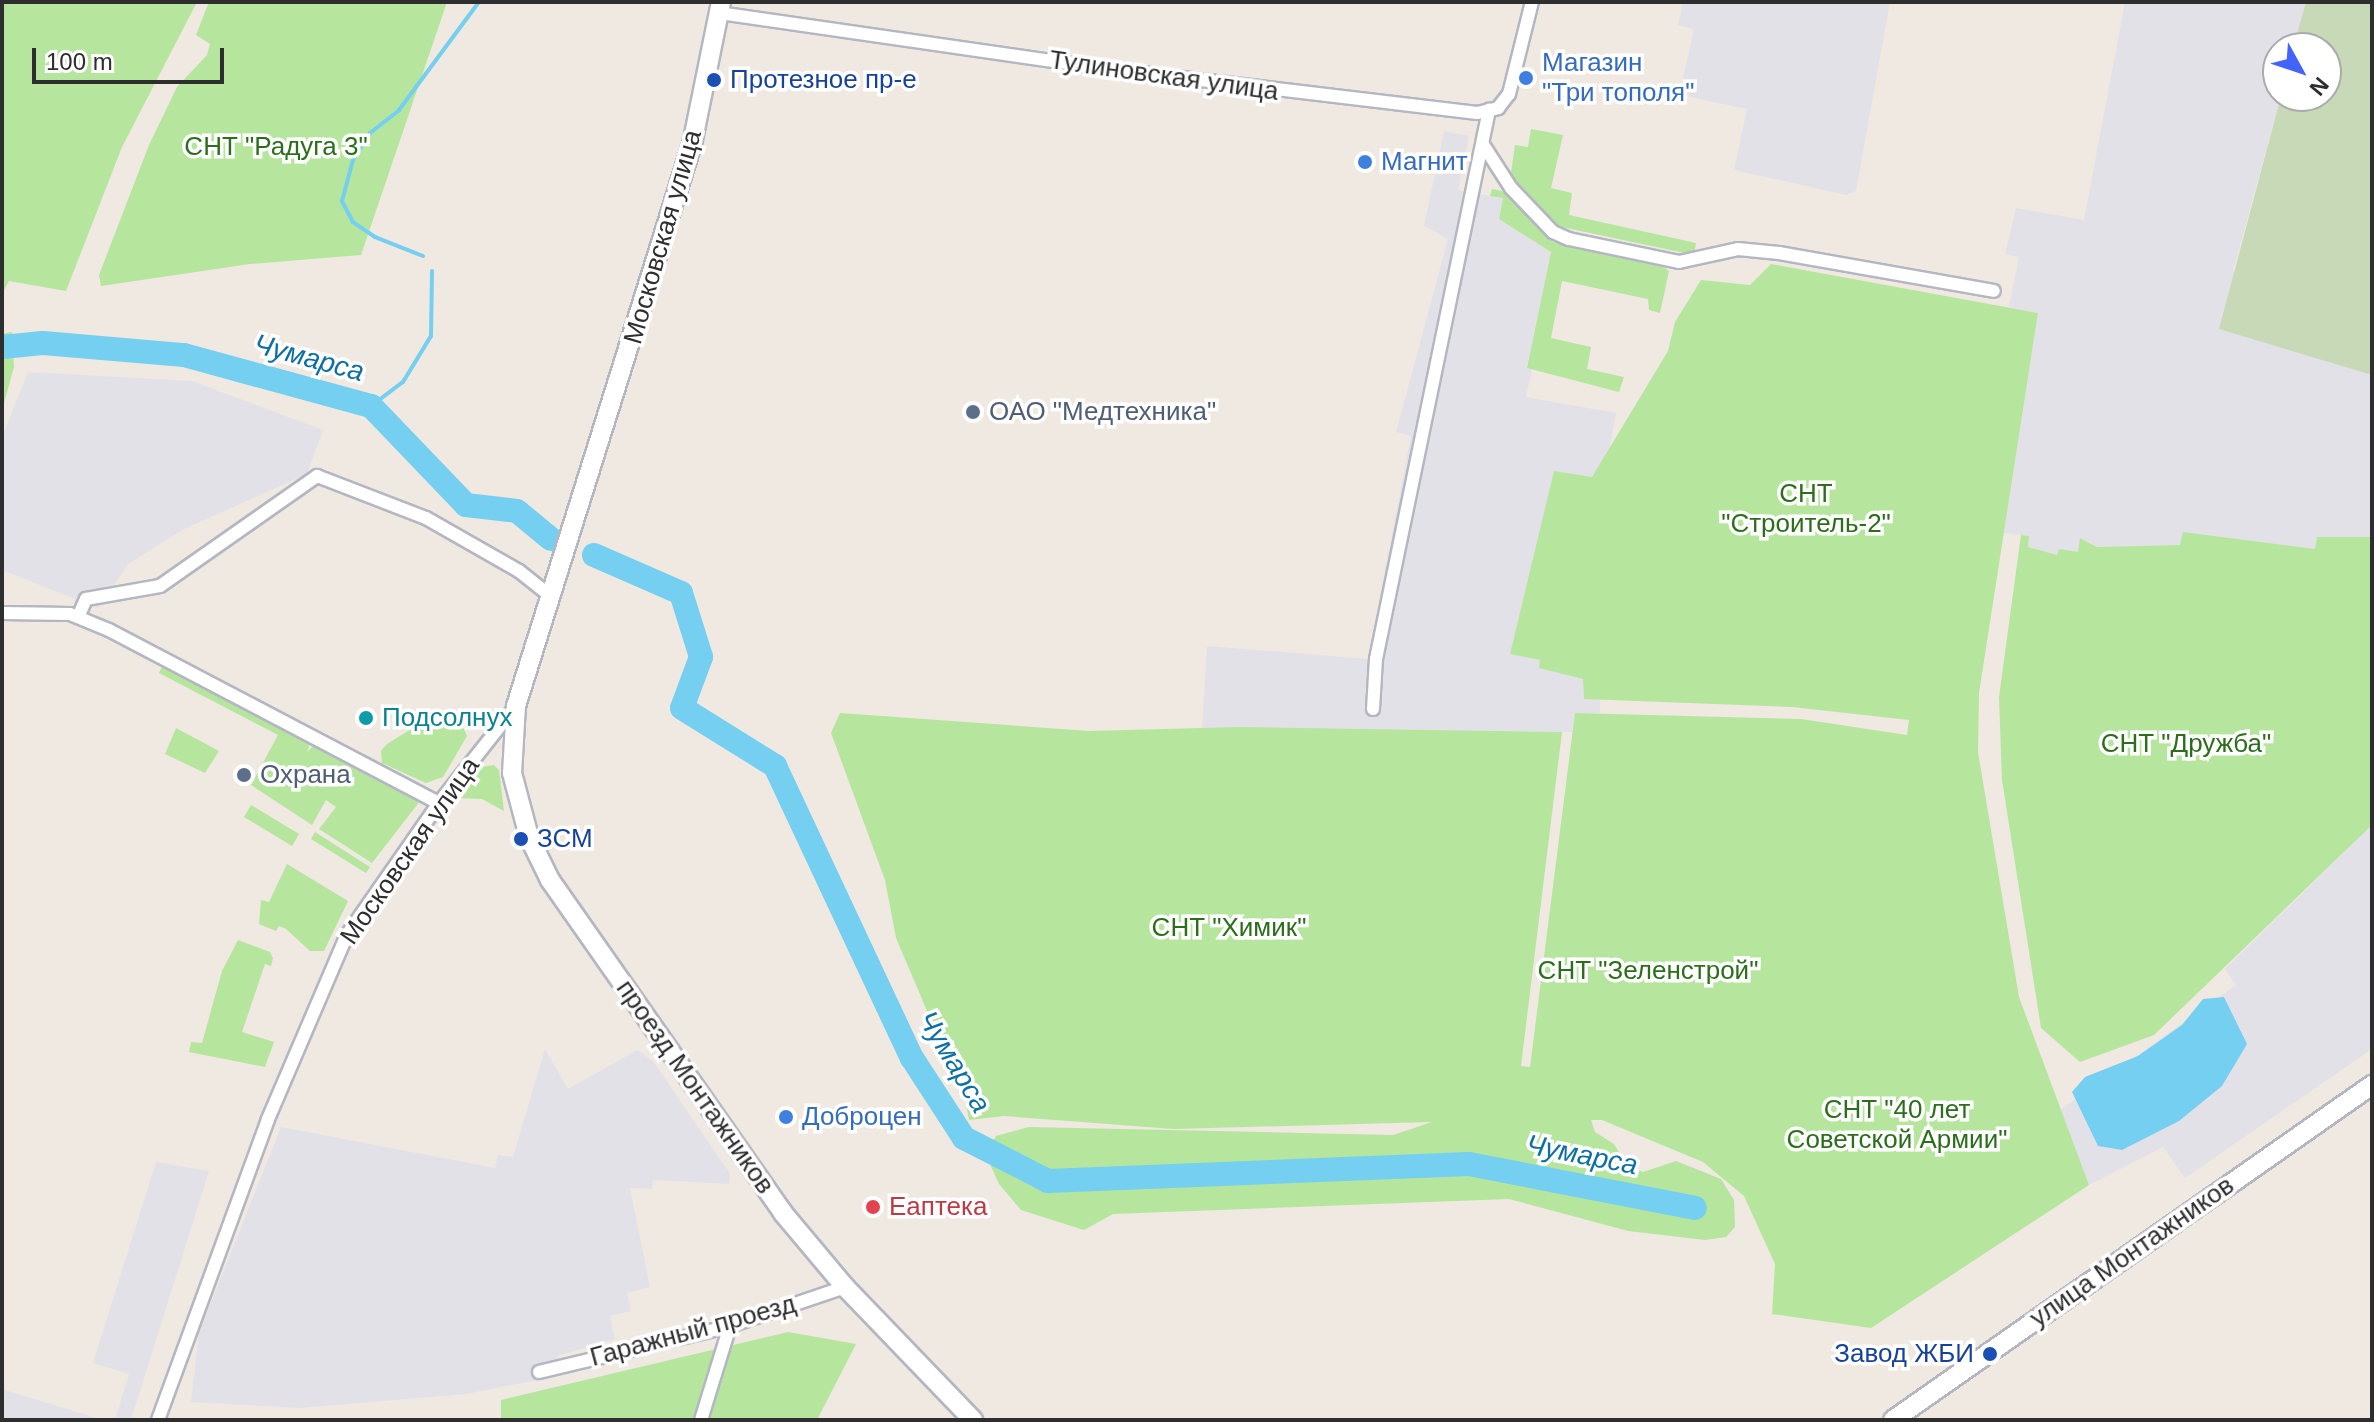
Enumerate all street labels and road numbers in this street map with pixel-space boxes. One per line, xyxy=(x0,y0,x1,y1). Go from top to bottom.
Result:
street label: Тулиновская улица xyxy=(1047,44,1281,108)
street label: Московская улица xyxy=(618,126,708,348)
street label: Московская улица xyxy=(334,751,486,951)
street label: проезд Монтажников xyxy=(609,974,781,1200)
street label: улица Монтажников xyxy=(2024,1170,2240,1334)
street label: Гаражный проезд xyxy=(587,1289,799,1373)

